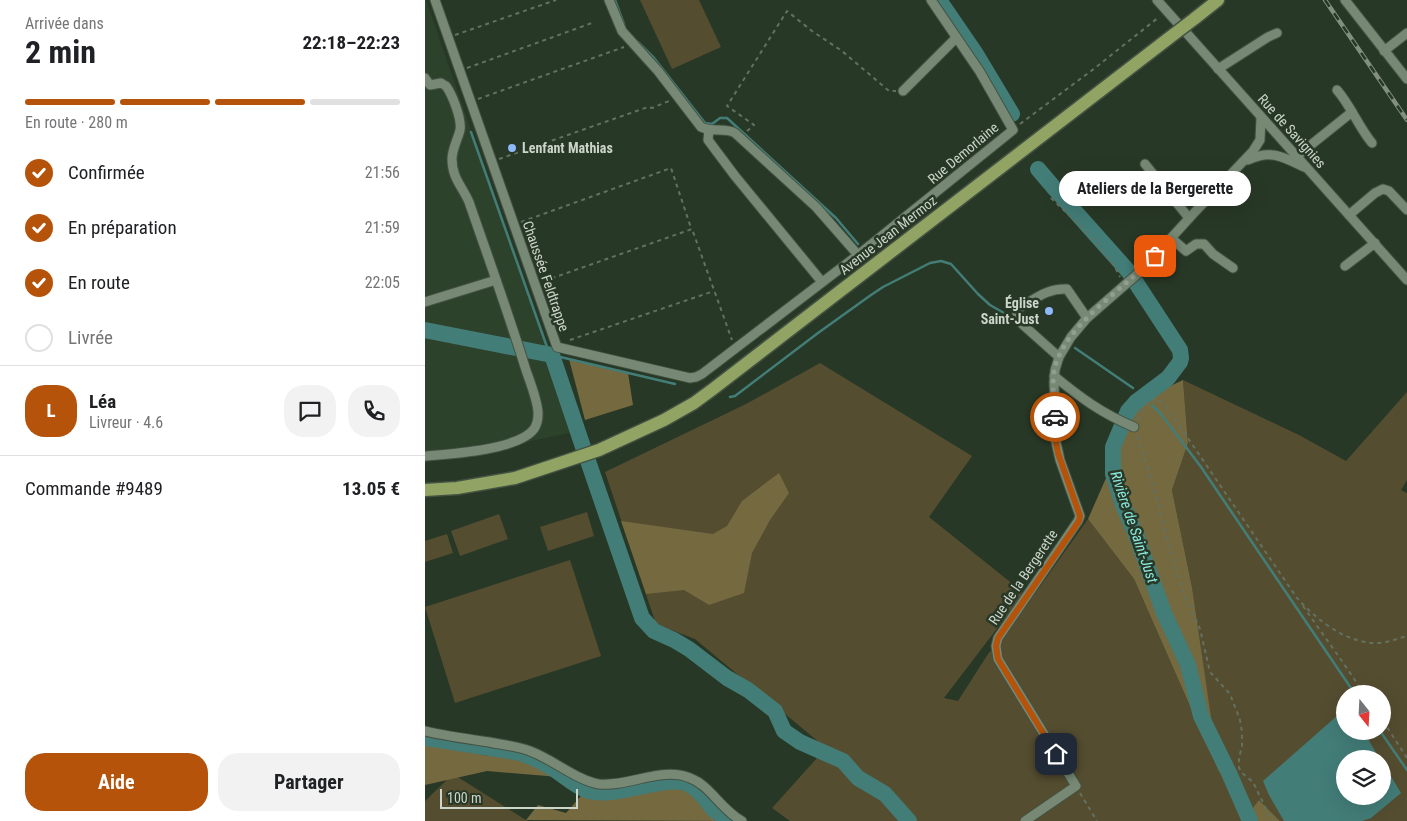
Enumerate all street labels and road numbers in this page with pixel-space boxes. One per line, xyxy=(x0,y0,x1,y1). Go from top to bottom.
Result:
street label: Rue de Savignies xyxy=(1255,91,1329,171)
street label: Rue Demorlaine xyxy=(925,119,1002,187)
street label: Avenue Jean Mermoz xyxy=(836,192,940,278)
street label: Chaussée Feldtrappe xyxy=(520,219,573,334)
street label: Rue de la Bergerette xyxy=(985,526,1061,628)

